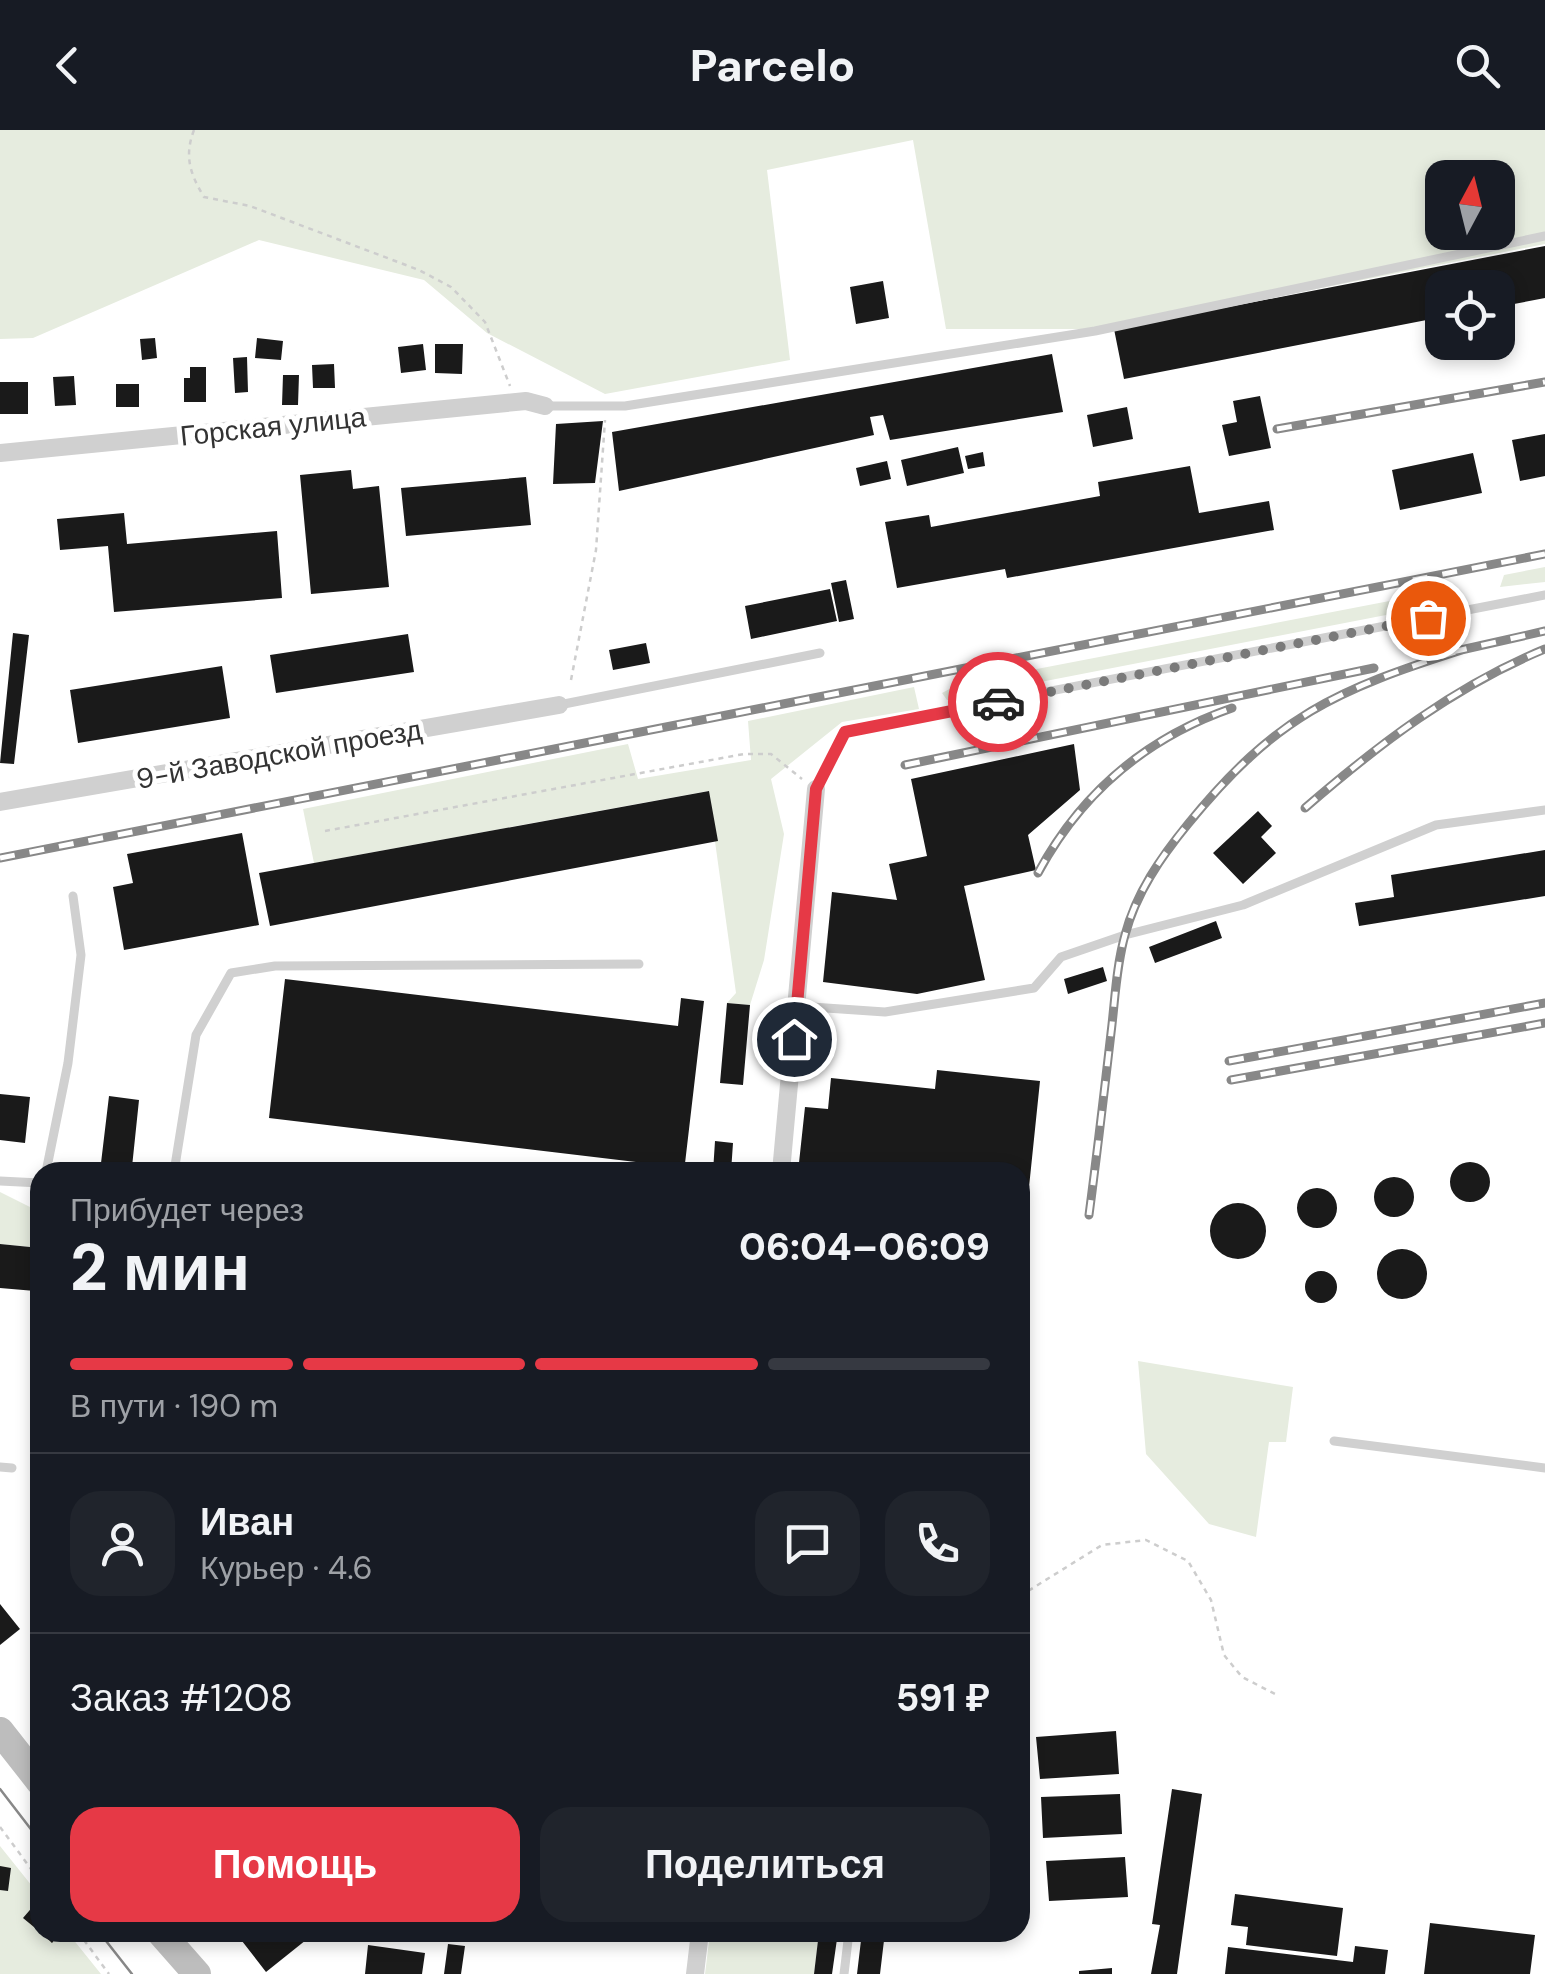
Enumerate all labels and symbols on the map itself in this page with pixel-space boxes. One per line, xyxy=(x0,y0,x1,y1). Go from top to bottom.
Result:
north arrow xyxy=(1425,160,1515,250)
street label: Горская улица xyxy=(178,398,368,455)
pin xyxy=(1386,576,1471,661)
courier xyxy=(948,652,1048,752)
street label: 9-й Заводской проезд xyxy=(133,711,425,798)
pin xyxy=(752,997,837,1082)

